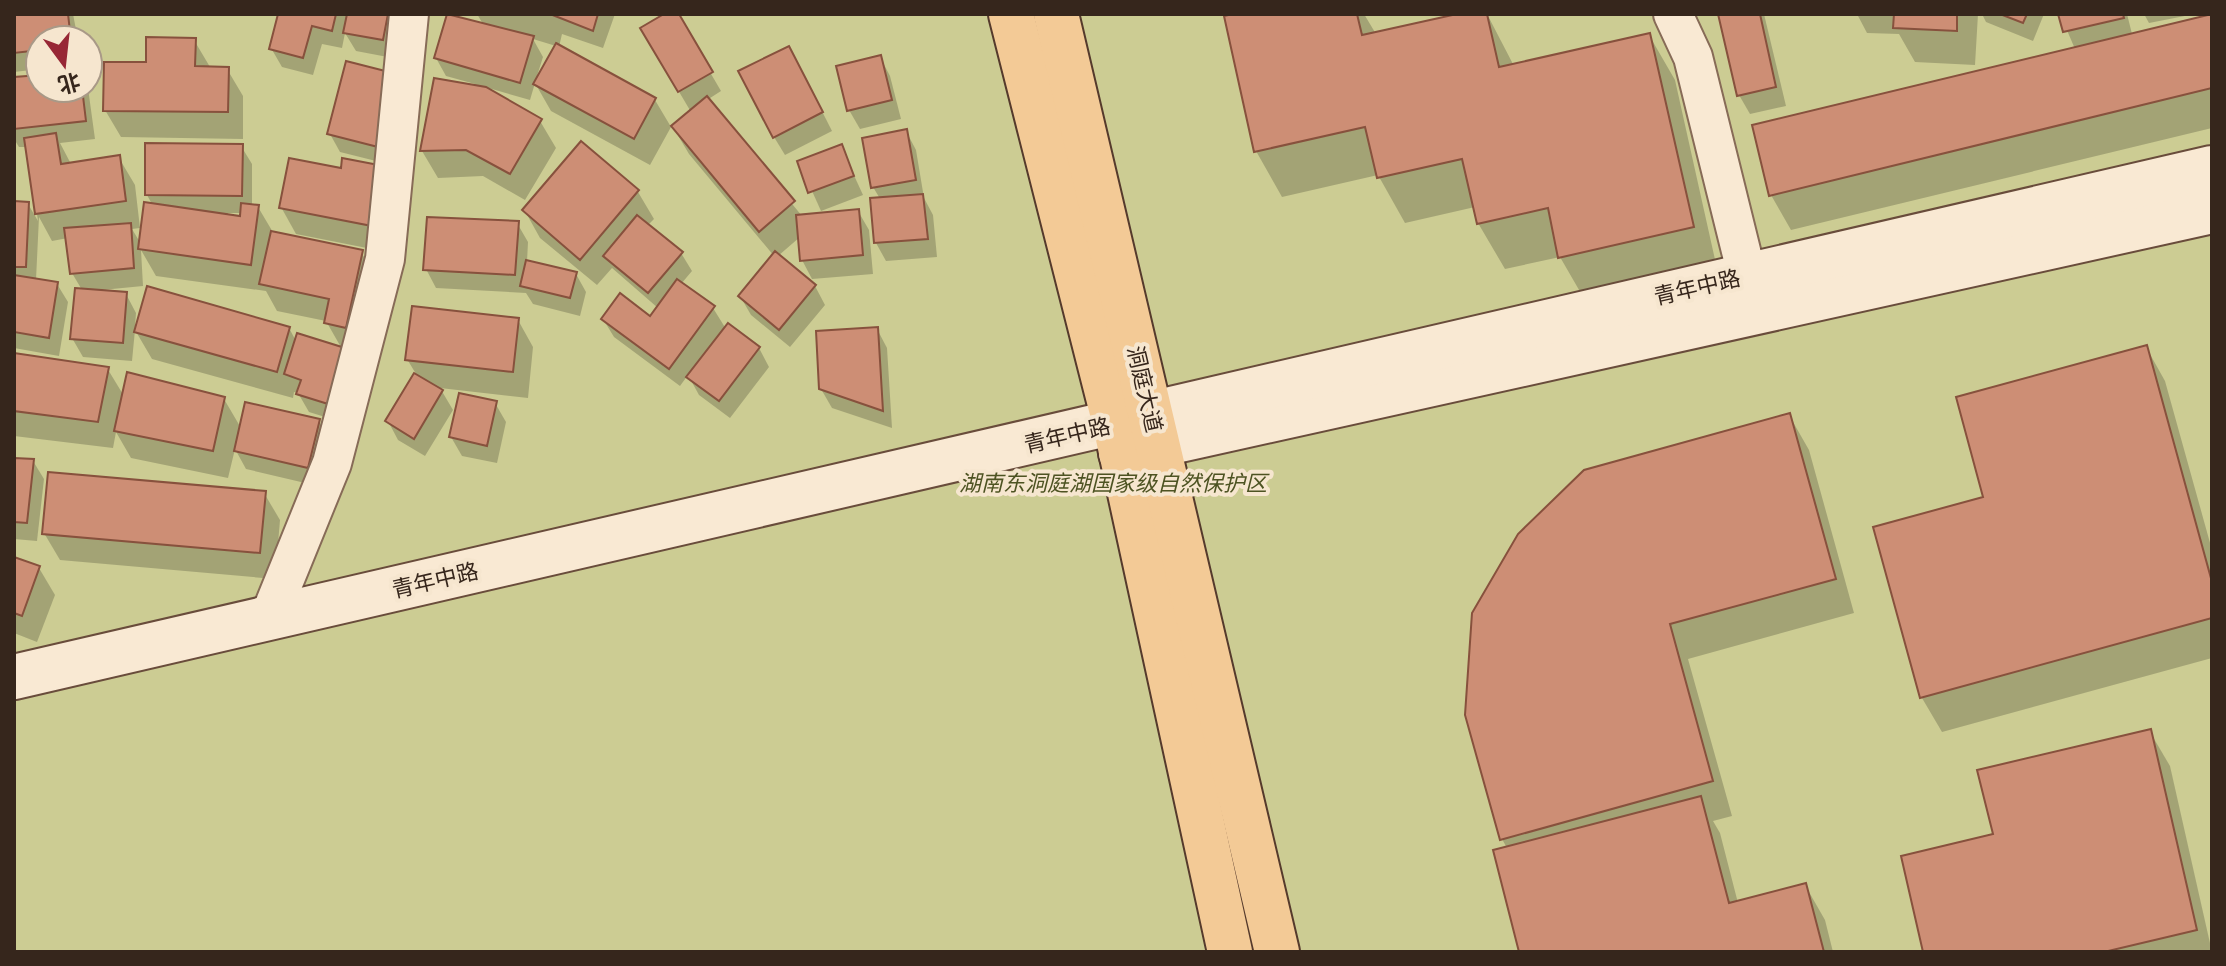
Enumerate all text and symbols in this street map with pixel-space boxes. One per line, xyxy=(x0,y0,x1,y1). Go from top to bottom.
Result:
north arrow xyxy=(24,24,104,104)
text: 北 xyxy=(55,67,83,100)
street label: 青年中路 xyxy=(1651,263,1743,311)
street label: 洞庭大道 xyxy=(1121,343,1169,435)
street label: 青年中路 xyxy=(1021,411,1113,459)
park label: 湖南东洞庭湖国家级自然保护区 xyxy=(959,469,1270,497)
street label: 青年中路 xyxy=(389,556,481,604)

